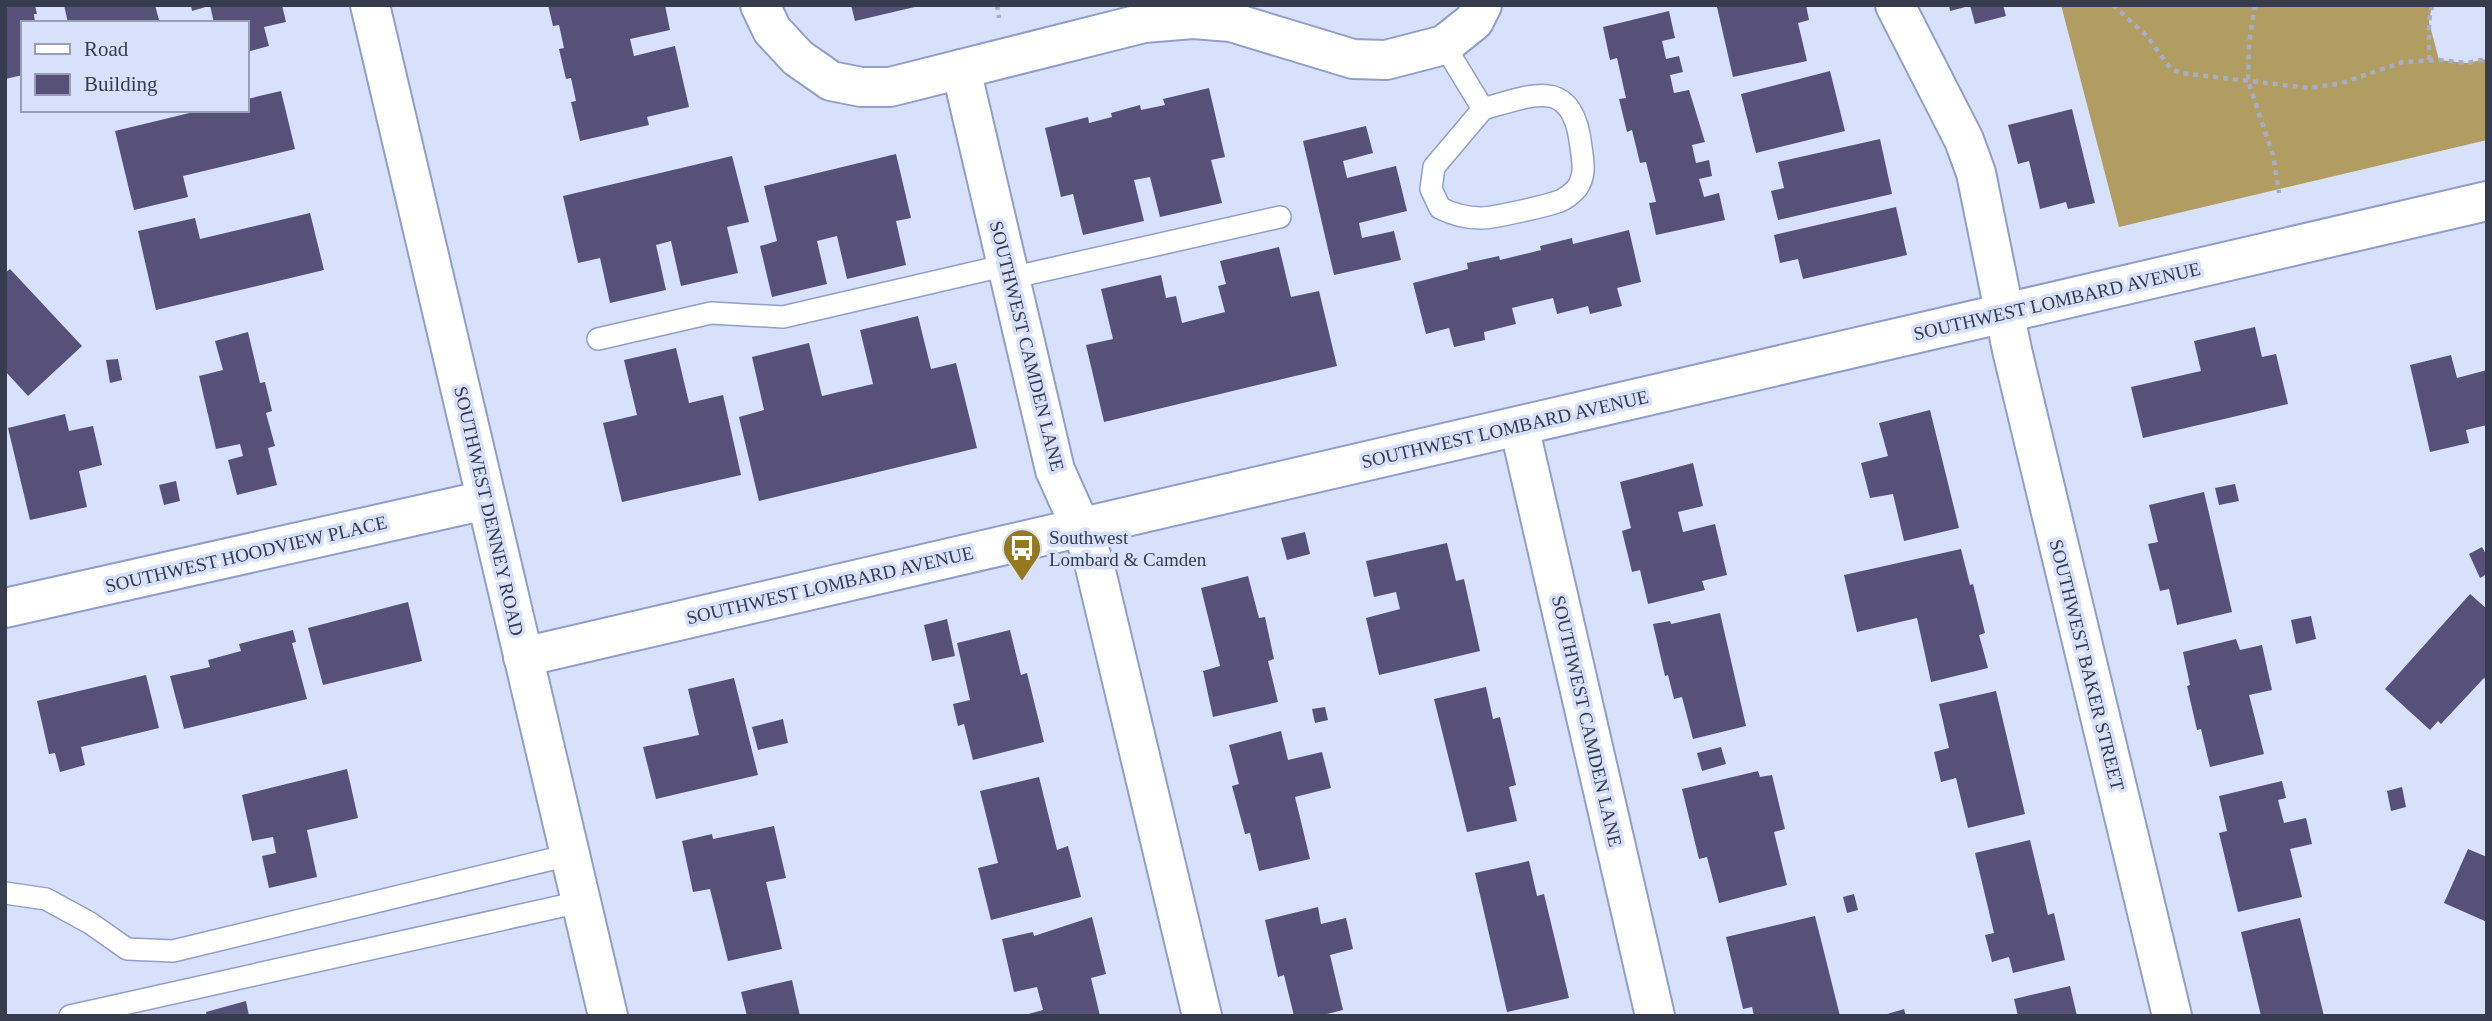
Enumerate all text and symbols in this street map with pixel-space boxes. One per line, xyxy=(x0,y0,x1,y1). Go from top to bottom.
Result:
legend xyxy=(21,21,248,112)
text: Road xyxy=(84,37,129,61)
text: Building xyxy=(84,72,158,96)
street label: SOUTHWEST CAMDEN LANE xyxy=(986,219,1068,473)
street label: SOUTHWEST LOMBARD AVENUE xyxy=(1911,258,2203,344)
street label: SOUTHWEST DENNEY ROAD xyxy=(450,384,528,638)
street label: SOUTHWEST LOMBARD AVENUE xyxy=(1359,386,1651,472)
street label: SOUTHWEST HOODVIEW PLACE xyxy=(103,511,389,597)
bus stop icon: Southwest Lombard & Camden xyxy=(1001,527,1043,582)
place label: Southwest Lombard & Camden xyxy=(1049,527,1207,570)
street label: SOUTHWEST BAKER STREET xyxy=(2046,537,2129,793)
street label: SOUTHWEST LOMBARD AVENUE xyxy=(684,542,976,628)
street label: SOUTHWEST CAMDEN LANE xyxy=(1548,593,1626,849)

